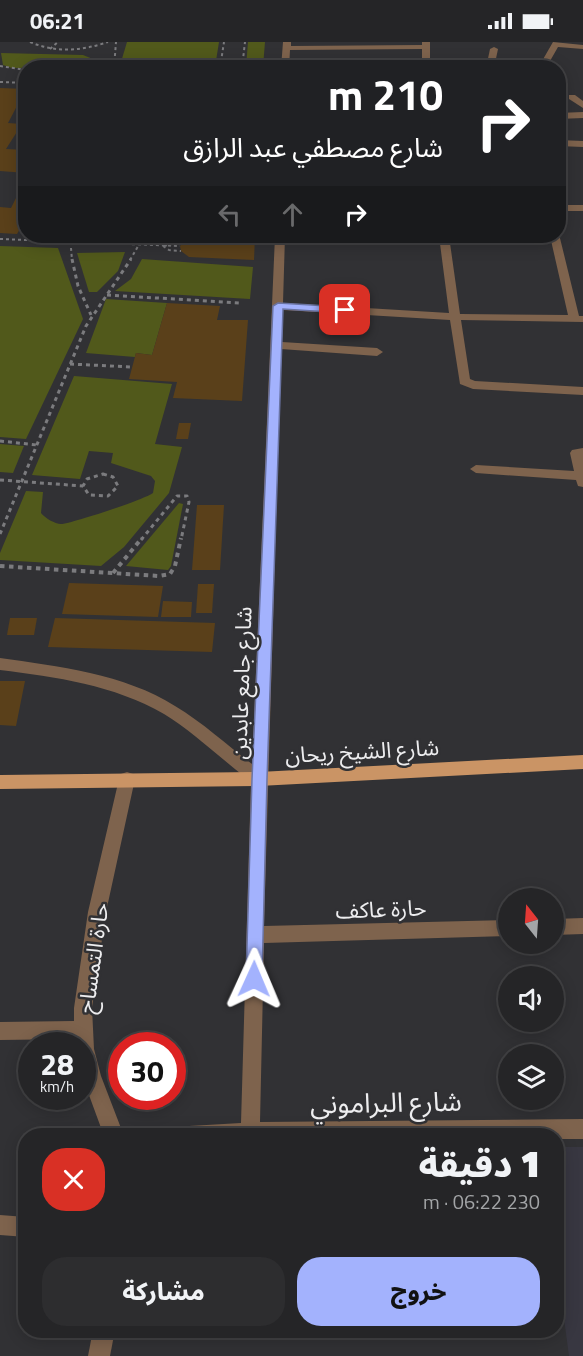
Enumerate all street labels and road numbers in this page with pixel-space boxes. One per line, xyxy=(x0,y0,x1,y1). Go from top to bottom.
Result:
street label: شارع جامع عابدين xyxy=(221,606,261,760)
street label: شارع الشيخ ريحان xyxy=(284,730,440,772)
street label: حارة عاكف xyxy=(335,890,427,928)
street label: حارة التمساح xyxy=(68,900,118,1015)
street label: شارع البراموني xyxy=(310,1080,462,1125)

